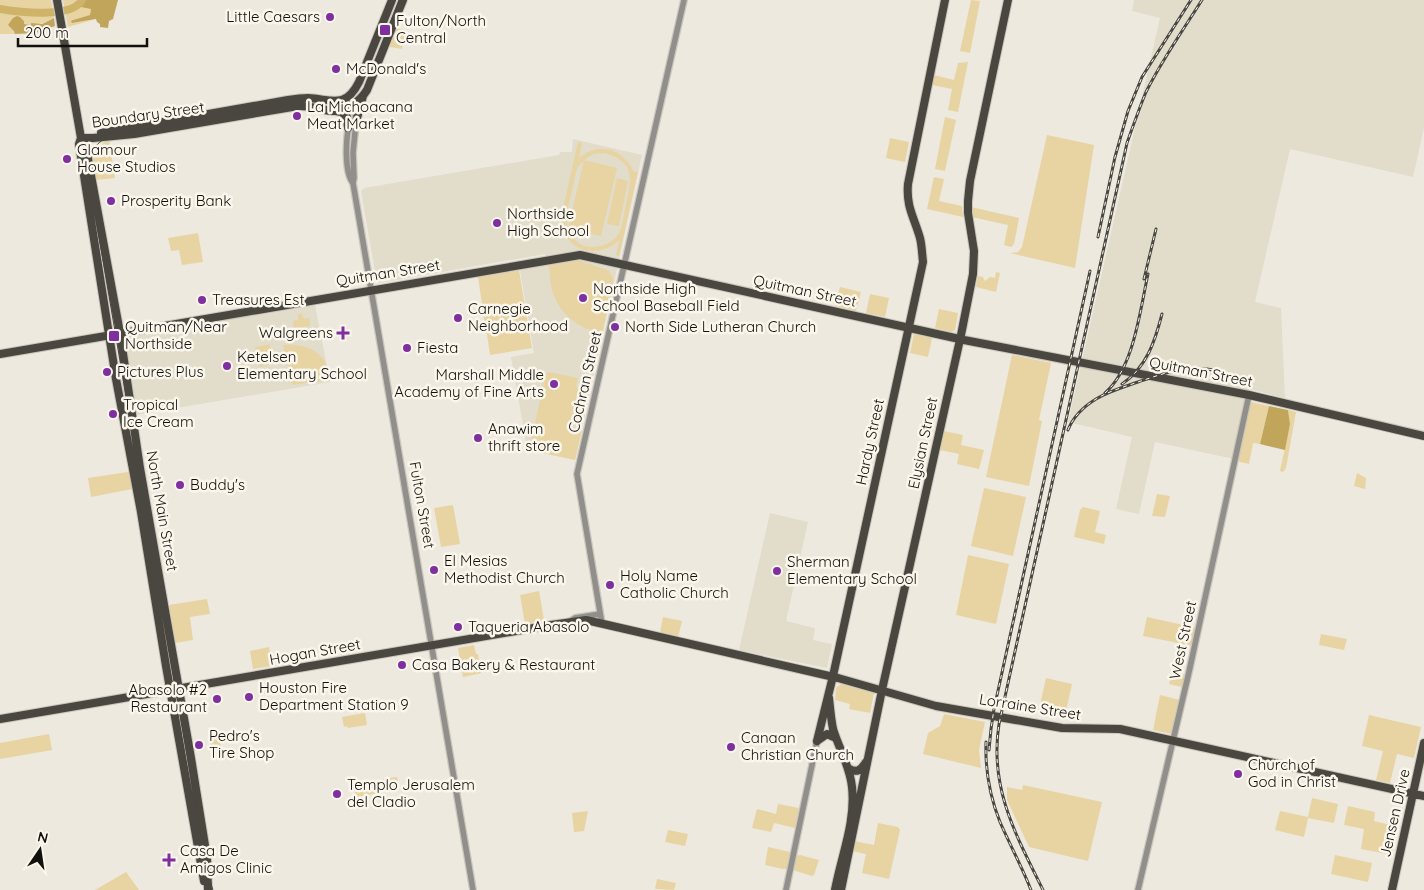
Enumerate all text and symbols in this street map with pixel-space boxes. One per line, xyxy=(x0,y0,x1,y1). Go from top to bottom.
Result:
place label: Little Caesars xyxy=(226,7,320,26)
marker: Little Caesars xyxy=(324,11,336,23)
place label: Fulton/North Central xyxy=(396,11,486,47)
scale bar xyxy=(18,15,146,47)
text: 200 m xyxy=(25,23,69,42)
marker: Fulton/North Central xyxy=(378,23,392,37)
place label: McDonald's xyxy=(346,59,426,78)
marker: McDonald's xyxy=(330,63,342,75)
street label: Boundary Street xyxy=(90,97,205,132)
place label: La Michoacana Meat Market xyxy=(307,97,413,133)
marker: La Michoacana Meat Market xyxy=(291,110,303,122)
place label: Glamour House Studios xyxy=(77,140,175,176)
marker: Glamour House Studios xyxy=(61,153,73,165)
place label: Prosperity Bank xyxy=(121,191,231,210)
marker: Prosperity Bank xyxy=(105,195,117,207)
place label: Northside High School xyxy=(507,204,589,240)
marker: Northside High School xyxy=(491,217,503,229)
street label: Quitman Street xyxy=(335,255,441,290)
street label: Quitman Street xyxy=(752,270,858,311)
place label: Northside High School Baseball Field xyxy=(593,279,740,315)
place label: Treasures Est xyxy=(212,290,305,309)
marker: Northside High School Baseball Field xyxy=(577,292,589,304)
marker: Treasures Est xyxy=(196,294,208,306)
place label: Carnegie Neighborhood xyxy=(468,299,568,335)
marker: Carnegie Neighborhood xyxy=(452,312,464,324)
place label: Quitman/Near Northside xyxy=(125,317,227,353)
place label: North Side Lutheran Church xyxy=(625,317,816,336)
marker: North Side Lutheran Church xyxy=(609,321,621,333)
place label: Walgreens xyxy=(259,323,333,342)
marker: Walgreens xyxy=(337,327,349,339)
marker: Quitman/Near Northside xyxy=(107,329,121,343)
street label: Cochran Street xyxy=(564,329,605,434)
place label: Fiesta xyxy=(417,338,458,357)
marker: Fiesta xyxy=(401,342,413,354)
place label: Ketelsen Elementary School xyxy=(237,347,367,383)
street label: Quitman Street xyxy=(1148,352,1254,391)
marker: Ketelsen Elementary School xyxy=(221,360,233,372)
place label: Pictures Plus xyxy=(117,362,203,381)
place label: Marshall Middle Academy of Fine Arts xyxy=(394,365,544,401)
marker: Pictures Plus xyxy=(101,366,113,378)
marker: Marshall Middle Academy of Fine Arts xyxy=(548,378,560,390)
place label: Tropical Ice Cream xyxy=(123,395,194,431)
street label: Elysian Street xyxy=(904,395,941,490)
street label: Hardy Street xyxy=(851,397,888,487)
marker: Tropical Ice Cream xyxy=(107,408,119,420)
place label: Anawim thrift store xyxy=(488,419,560,455)
marker: Anawim thrift store xyxy=(472,432,484,444)
street label: North Main Street xyxy=(143,449,182,573)
street label: Fulton Street xyxy=(405,460,439,550)
place label: Buddy's xyxy=(190,475,245,494)
marker: Buddy's xyxy=(174,479,186,491)
place label: El Mesias Methodist Church xyxy=(444,551,565,587)
place label: Sherman Elementary School xyxy=(787,552,917,588)
marker: El Mesias Methodist Church xyxy=(428,564,440,576)
marker: Sherman Elementary School xyxy=(771,565,783,577)
place label: Holy Name Catholic Church xyxy=(620,566,729,602)
marker: Holy Name Catholic Church xyxy=(604,579,616,591)
street label: West Street xyxy=(1165,599,1200,681)
place label: Taqueria Abasolo xyxy=(468,617,589,636)
marker: Taqueria Abasolo xyxy=(452,621,464,633)
street label: Hogan Street xyxy=(268,634,362,669)
place label: Casa Bakery & Restaurant xyxy=(412,655,595,674)
marker: Casa Bakery & Restaurant xyxy=(396,659,408,671)
place label: Houston Fire Department Station 9 xyxy=(259,678,409,714)
place label: Abasolo #2 Restaurant xyxy=(128,680,207,716)
street label: Lorraine Street xyxy=(978,689,1082,724)
marker: Houston Fire Department Station 9 xyxy=(243,691,255,703)
marker: Abasolo #2 Restaurant xyxy=(211,693,223,705)
place label: Pedro's Tire Shop xyxy=(209,726,274,762)
place label: Canaan Christian Church xyxy=(741,728,854,764)
marker: Pedro's Tire Shop xyxy=(193,739,205,751)
marker: Canaan Christian Church xyxy=(725,741,737,753)
place label: Church of God in Christ xyxy=(1248,755,1336,791)
street label: Jensen Drive xyxy=(1375,767,1414,859)
marker: Church of God in Christ xyxy=(1232,768,1244,780)
place label: Templo Jerusalem del Cladio xyxy=(347,775,475,811)
marker: Templo Jerusalem del Cladio xyxy=(331,788,343,800)
north arrow xyxy=(15,825,65,875)
text: N xyxy=(36,827,50,847)
place label: Casa De Amigos Clinic xyxy=(180,841,272,877)
marker: Casa De Amigos Clinic xyxy=(162,853,176,867)

